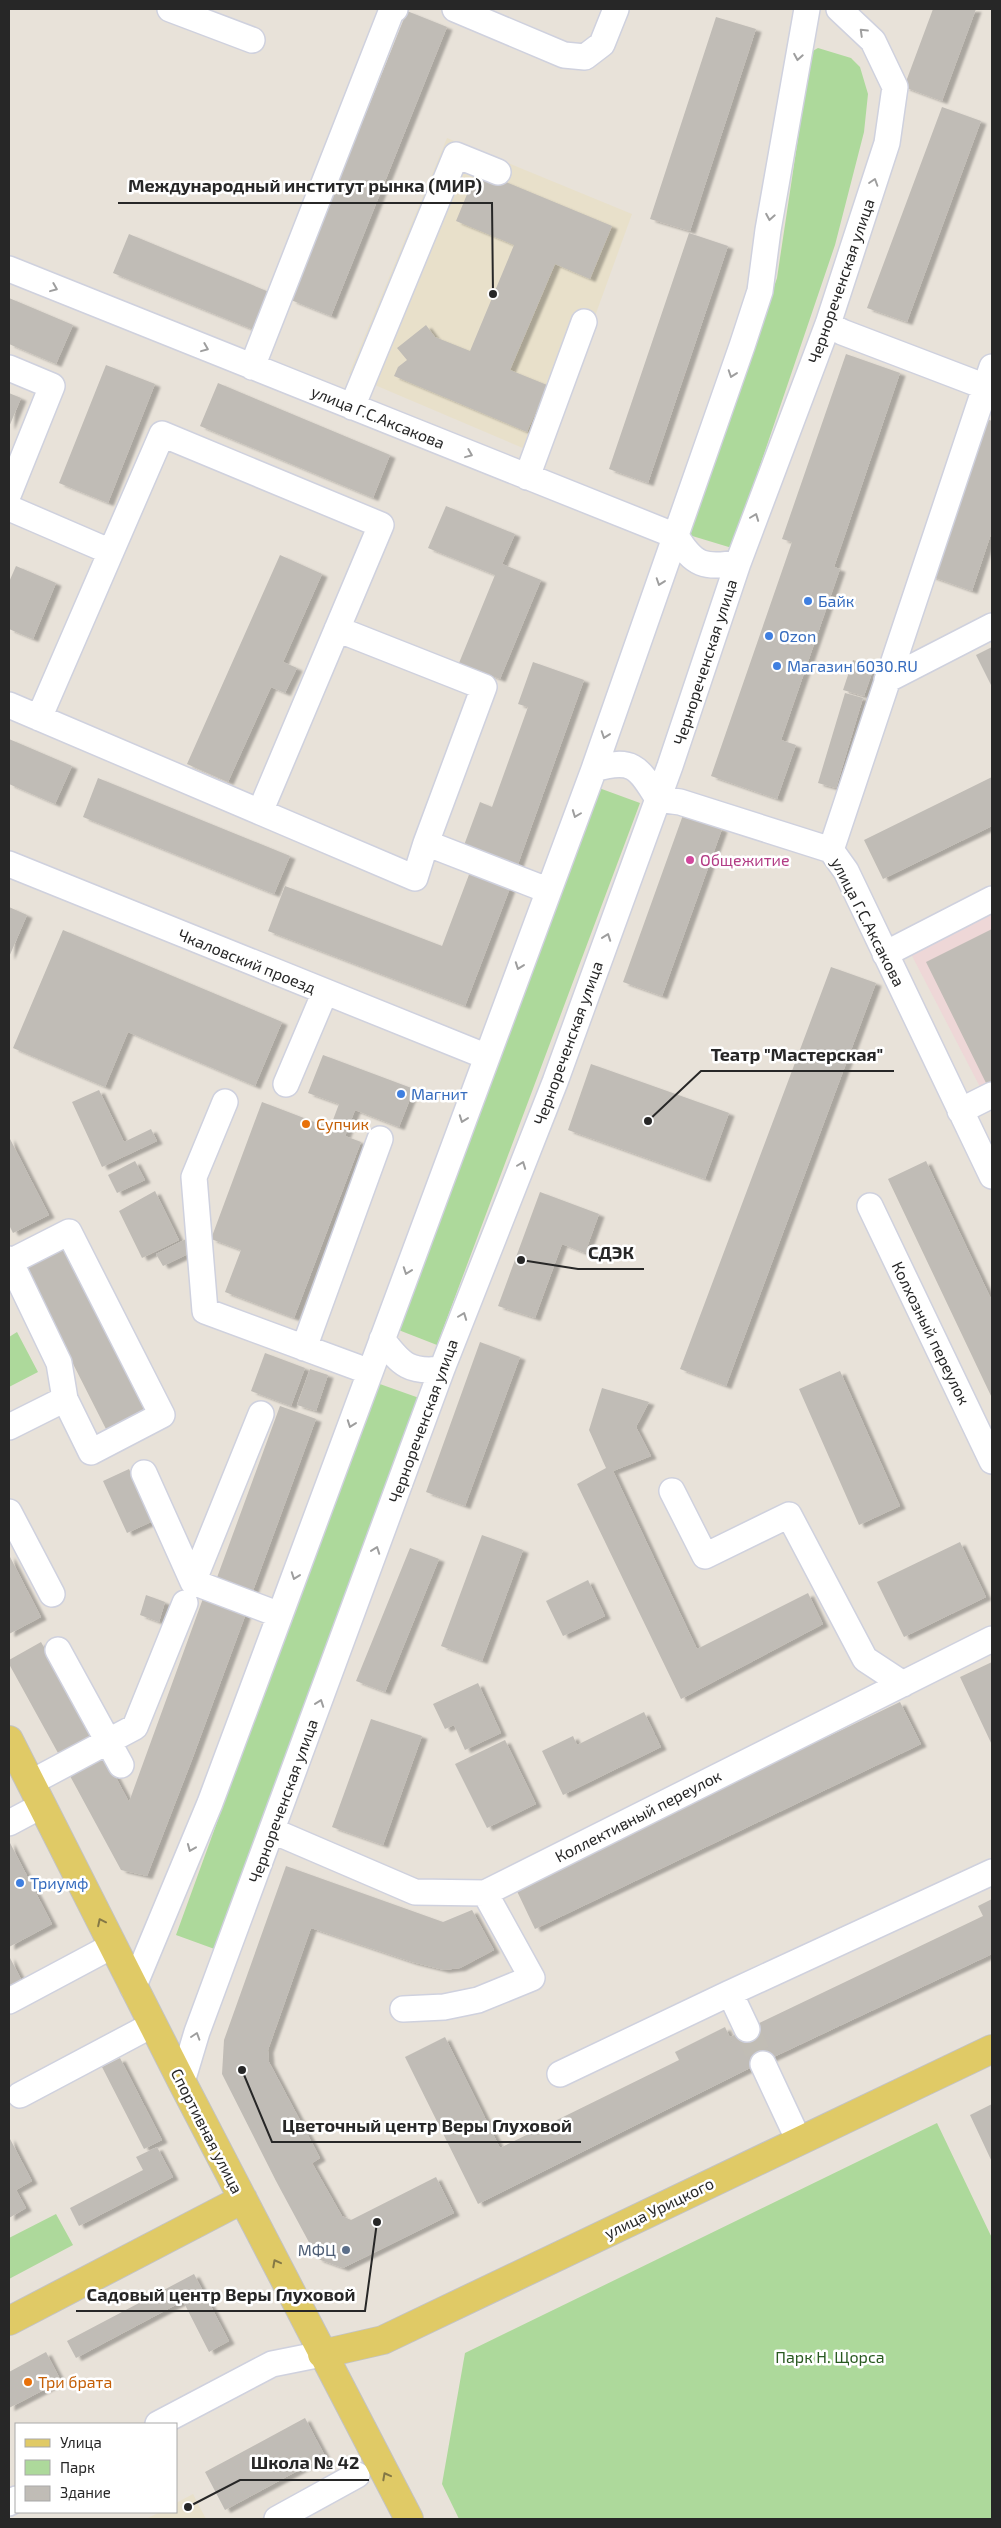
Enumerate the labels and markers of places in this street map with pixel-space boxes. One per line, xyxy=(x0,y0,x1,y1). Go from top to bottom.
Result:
callout: Международный институт рынка (МИР) xyxy=(118,170,492,203)
place label: Байк xyxy=(818,591,855,610)
marker: Байк xyxy=(802,595,814,607)
place label: Ozon xyxy=(779,626,816,645)
marker: Ozon xyxy=(763,630,775,642)
place label: Магазин 6030.RU xyxy=(787,656,918,675)
marker: Магазин 6030.RU xyxy=(771,660,783,672)
place label: Общежитие xyxy=(700,850,790,869)
marker: Общежитие xyxy=(684,854,696,866)
callout: Театр "Мастерская" xyxy=(701,1038,894,1071)
place label: Магнит xyxy=(411,1084,468,1103)
marker: Магнит xyxy=(395,1088,407,1100)
place label: Супчик xyxy=(316,1114,370,1134)
marker: Супчик xyxy=(300,1118,312,1130)
callout: СДЭК xyxy=(578,1236,644,1269)
place label: Триумф xyxy=(30,1873,89,1893)
marker: Триумф xyxy=(14,1877,26,1889)
callout: Цветочный центр Веры Глуховой xyxy=(272,2109,581,2142)
place label: МФЦ xyxy=(298,2240,336,2259)
marker: МФЦ xyxy=(340,2244,352,2256)
callout: Садовый центр Веры Глуховой xyxy=(76,2278,365,2311)
place label: Три брата xyxy=(38,2372,112,2391)
marker: Три брата xyxy=(22,2376,34,2388)
callout: Школа № 42 xyxy=(240,2447,369,2480)

